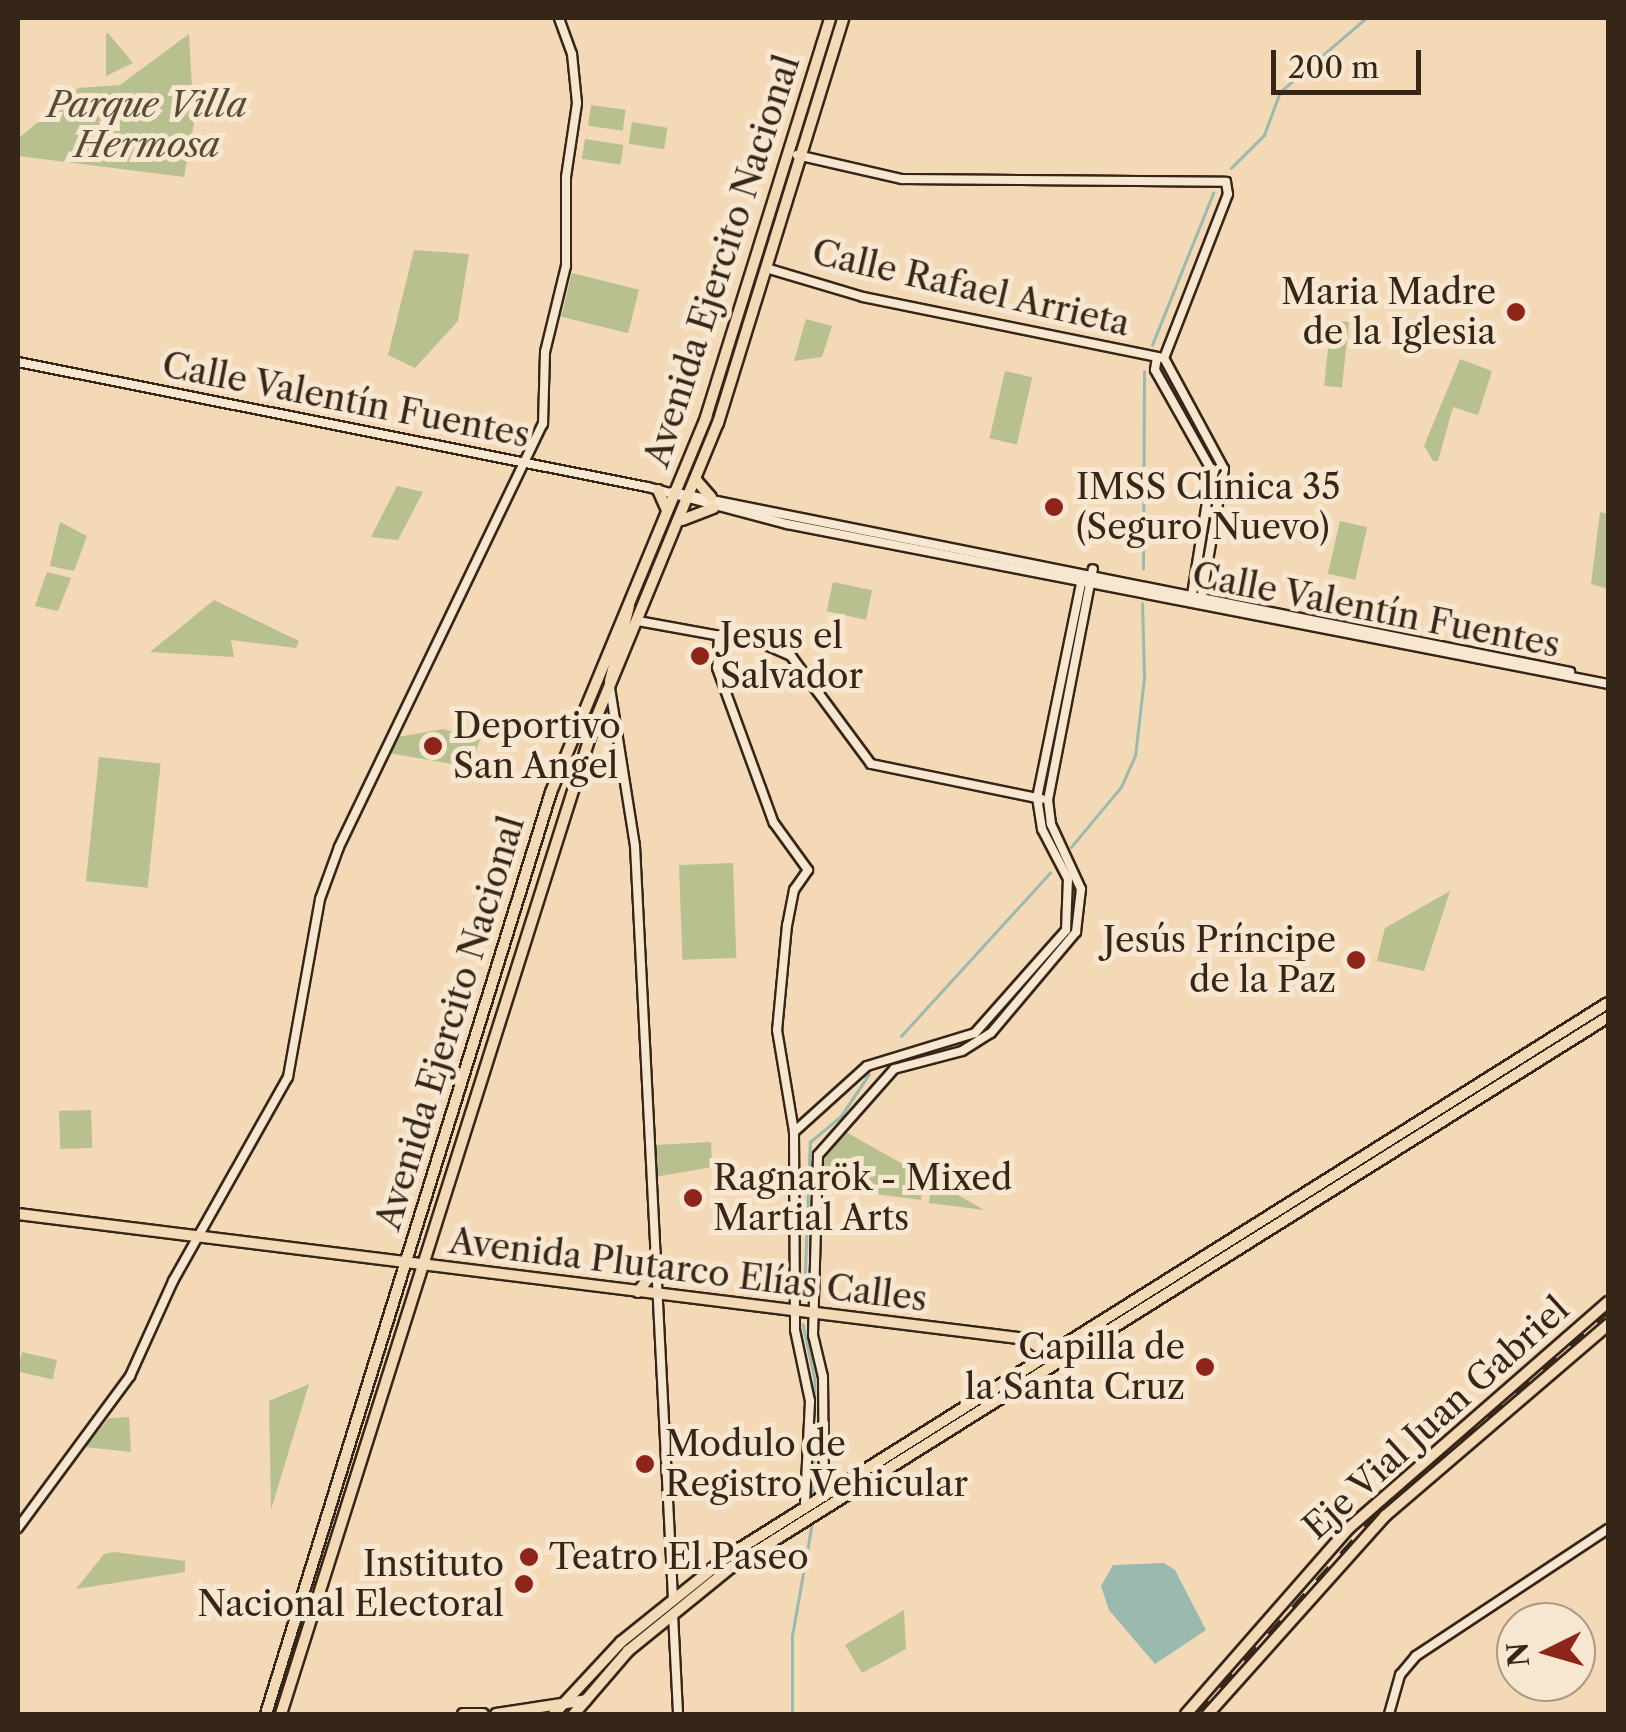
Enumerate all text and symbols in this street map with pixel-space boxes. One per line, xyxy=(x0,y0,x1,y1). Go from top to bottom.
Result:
scale bar xyxy=(1276,30,1426,92)
text: 200 m xyxy=(1288,49,1379,86)
street label: Avenida Ejercito Nacional xyxy=(635,50,809,472)
park label: Parque Villa Hermosa xyxy=(47,84,247,166)
street label: Calle Rafael Arrieta xyxy=(807,231,1135,345)
place label: Maria Madre de la Iglesia xyxy=(1281,271,1496,353)
marker: Maria Madre de la Iglesia xyxy=(1505,301,1527,323)
street label: Calle Valentín Fuentes xyxy=(158,344,534,456)
place label: IMSS Clínica 35 (Seguro Nuevo) xyxy=(1076,466,1341,548)
marker: IMSS Clínica 35 (Seguro Nuevo) xyxy=(1041,494,1067,520)
street label: Calle Valentín Fuentes xyxy=(1188,554,1564,666)
place label: Jesus el Salvador xyxy=(720,615,863,697)
marker: Jesus el Salvador xyxy=(689,645,711,667)
place label: Deportivo San Angel xyxy=(453,705,621,787)
marker: Deportivo San Angel xyxy=(422,735,444,757)
street label: Avenida Ejercito Nacional xyxy=(367,811,533,1235)
place label: Jesús Príncipe de la Paz xyxy=(1103,919,1336,1001)
marker: Jesús Príncipe de la Paz xyxy=(1345,949,1367,971)
place label: Ragnarök - Mixed Martial Arts xyxy=(713,1157,1013,1239)
marker: Ragnarök - Mixed Martial Arts xyxy=(682,1187,704,1209)
street label: Avenida Plutarco Elías Calles xyxy=(446,1220,930,1320)
street label: Eje Vial Juan Gabriel xyxy=(1294,1287,1578,1549)
place label: Capilla de la Santa Cruz xyxy=(964,1326,1185,1408)
marker: Capilla de la Santa Cruz xyxy=(1194,1356,1216,1378)
place label: Modulo de Registro Vehicular xyxy=(665,1423,969,1505)
marker: Modulo de Registro Vehicular xyxy=(634,1453,656,1475)
place label: Teatro El Paseo xyxy=(549,1536,809,1578)
place label: Instituto Nacional Electoral xyxy=(197,1543,504,1625)
marker: Teatro El Paseo xyxy=(518,1546,540,1568)
marker: Instituto Nacional Electoral xyxy=(513,1573,535,1595)
north arrow xyxy=(1496,1602,1596,1702)
text: N xyxy=(1500,1641,1536,1668)

